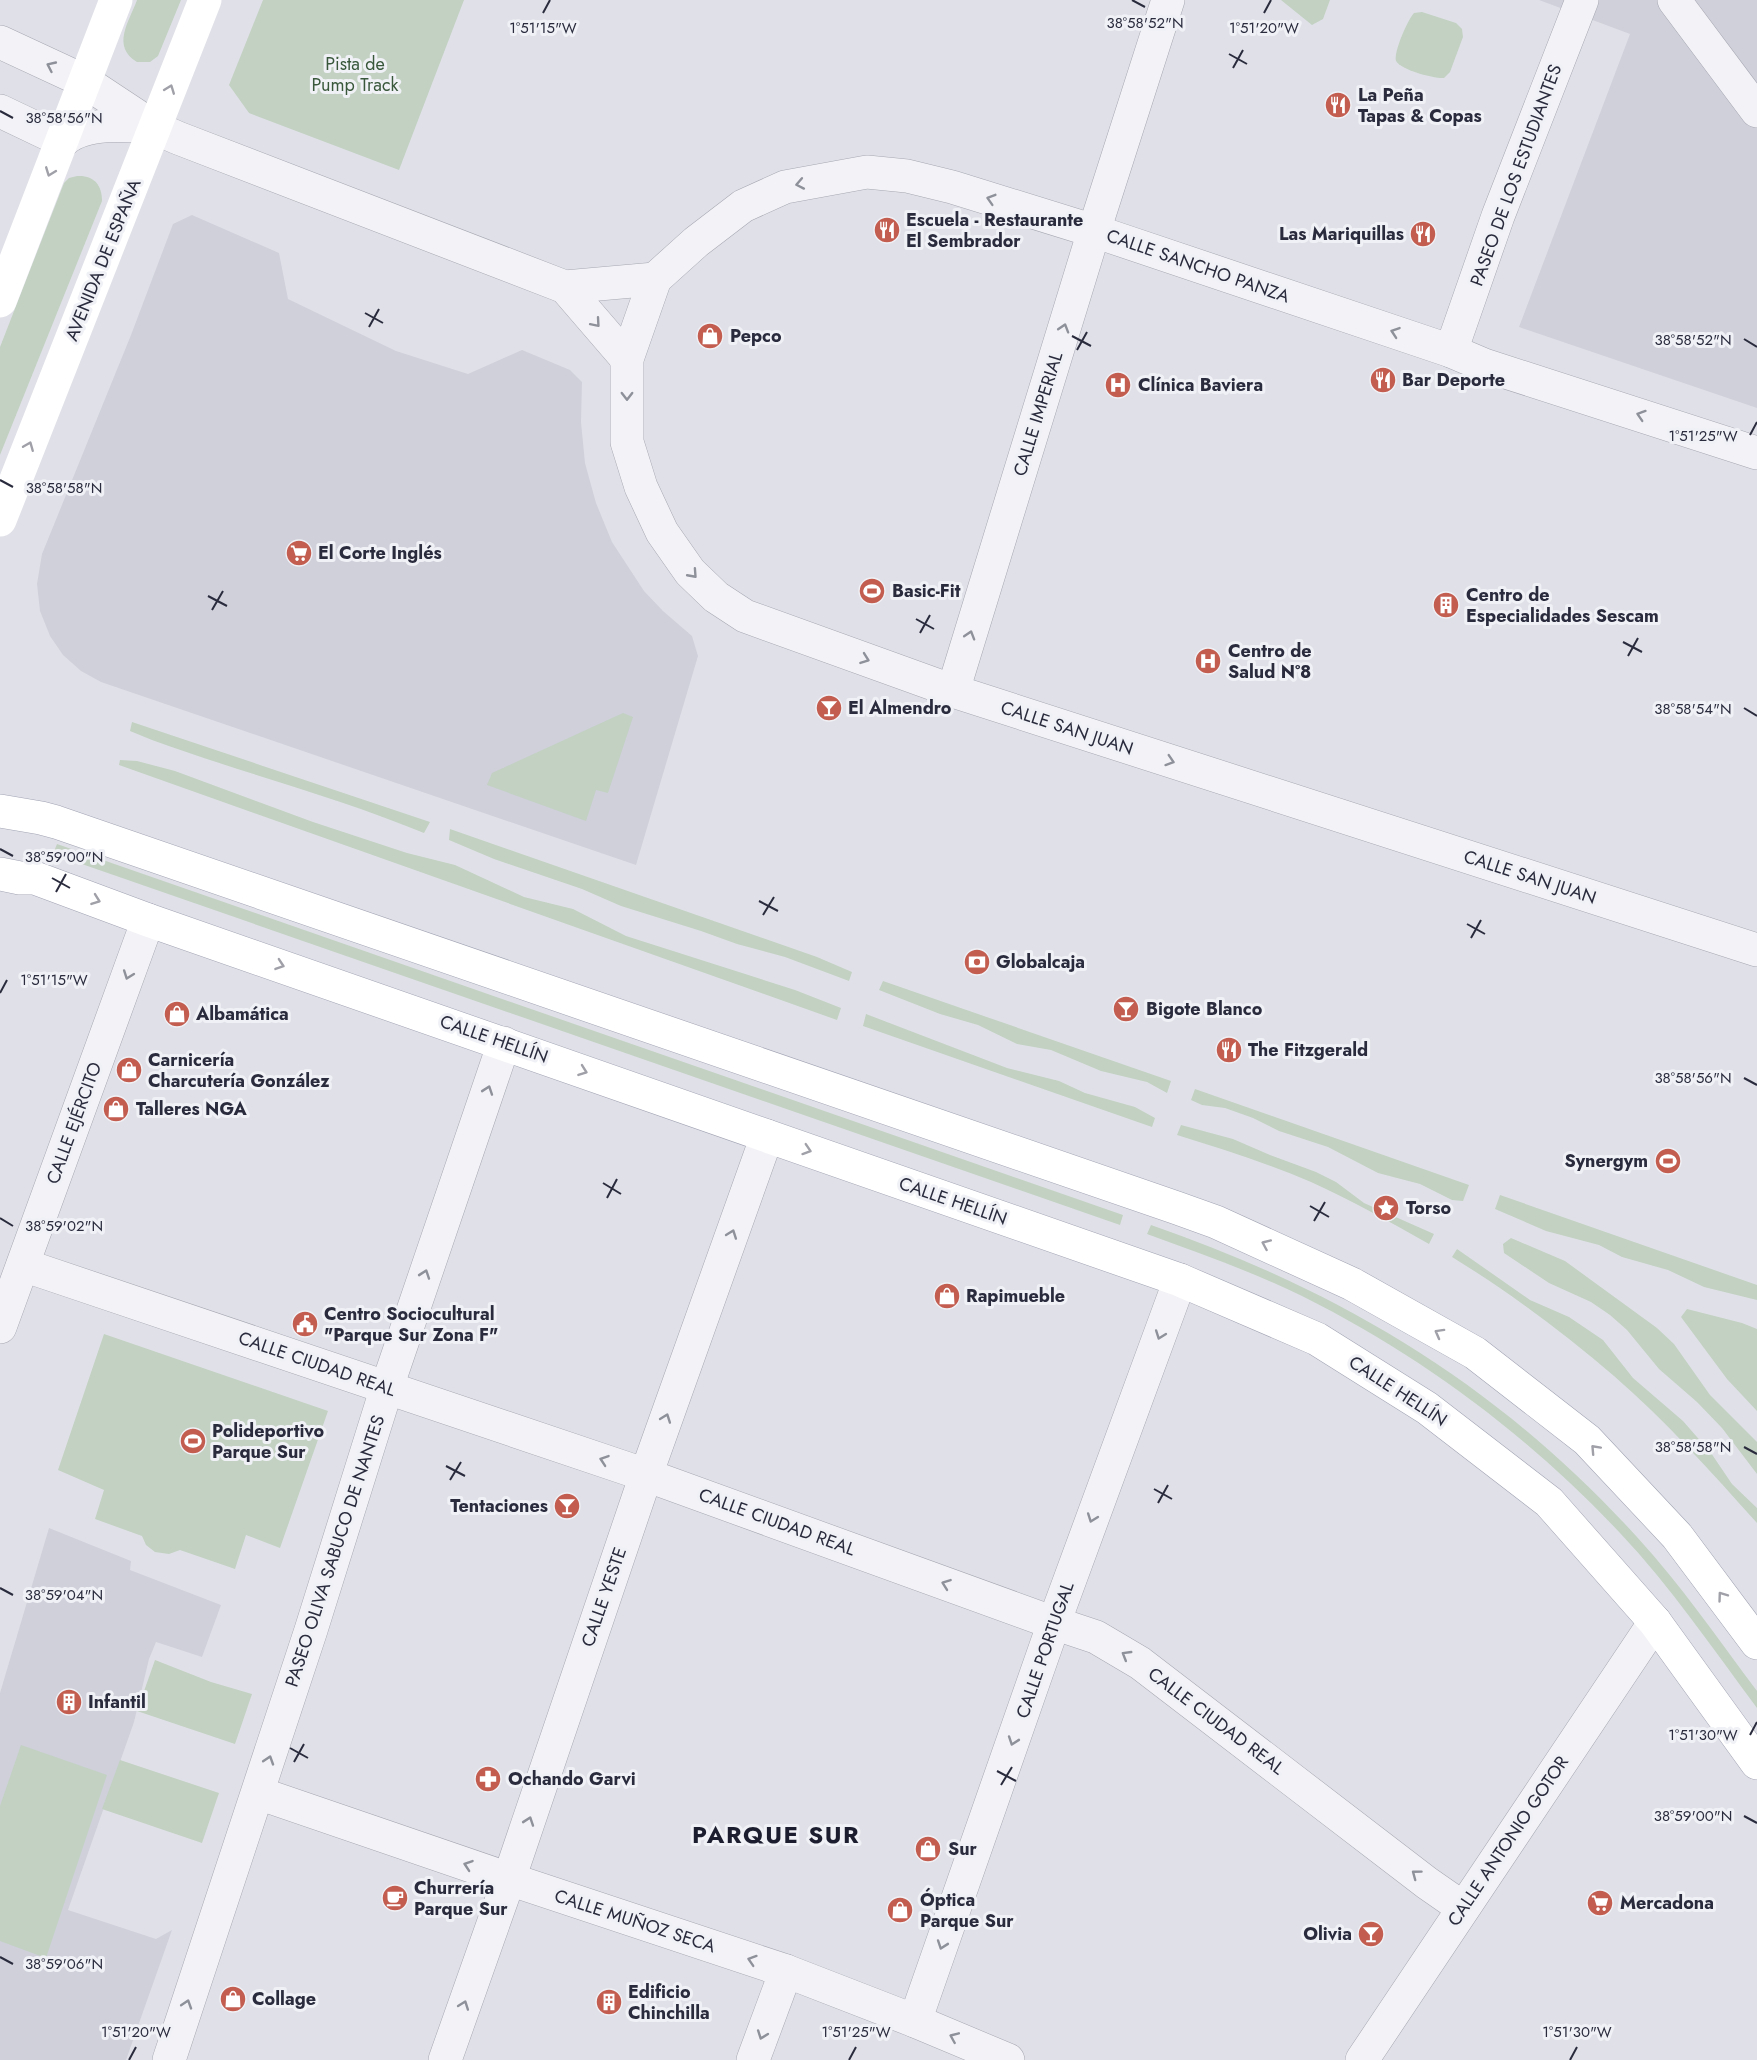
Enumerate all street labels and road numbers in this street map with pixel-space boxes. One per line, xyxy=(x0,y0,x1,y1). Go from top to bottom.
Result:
street label: PASEO DE LOS ESTUDIANTES xyxy=(1464,60,1568,290)
street label: AVENIDA DE ESPAÑA xyxy=(59,175,147,345)
street label: CALLE SANCHO PANZA xyxy=(1103,222,1293,310)
street label: CALLE IMPERIAL xyxy=(1007,349,1069,479)
street label: CALLE SAN JUAN xyxy=(997,694,1137,762)
street label: CALLE SAN JUAN xyxy=(1460,843,1600,911)
street label: CALLE HELLÍN xyxy=(436,1008,552,1070)
street label: CALLE EJÉRCITO xyxy=(40,1058,108,1188)
street label: CALLE HELLÍN xyxy=(895,1170,1011,1232)
street label: CALLE CIUDAD REAL xyxy=(235,1325,399,1403)
street label: CALLE HELLÍN xyxy=(1344,1349,1452,1433)
street label: PASEO OLIVA SABUCO DE NANTES xyxy=(279,1412,391,1690)
street label: CALLE CIUDAD REAL xyxy=(695,1482,859,1562)
street label: CALLE YESTE xyxy=(575,1544,633,1650)
street label: CALLE PORTUGAL xyxy=(1009,1578,1081,1722)
street label: CALLE CIUDAD REAL xyxy=(1142,1661,1290,1781)
street label: CALLE ANTONIO GOTOR xyxy=(1441,1751,1575,1931)
street label: CALLE MUÑOZ SECA xyxy=(551,1883,719,1959)

